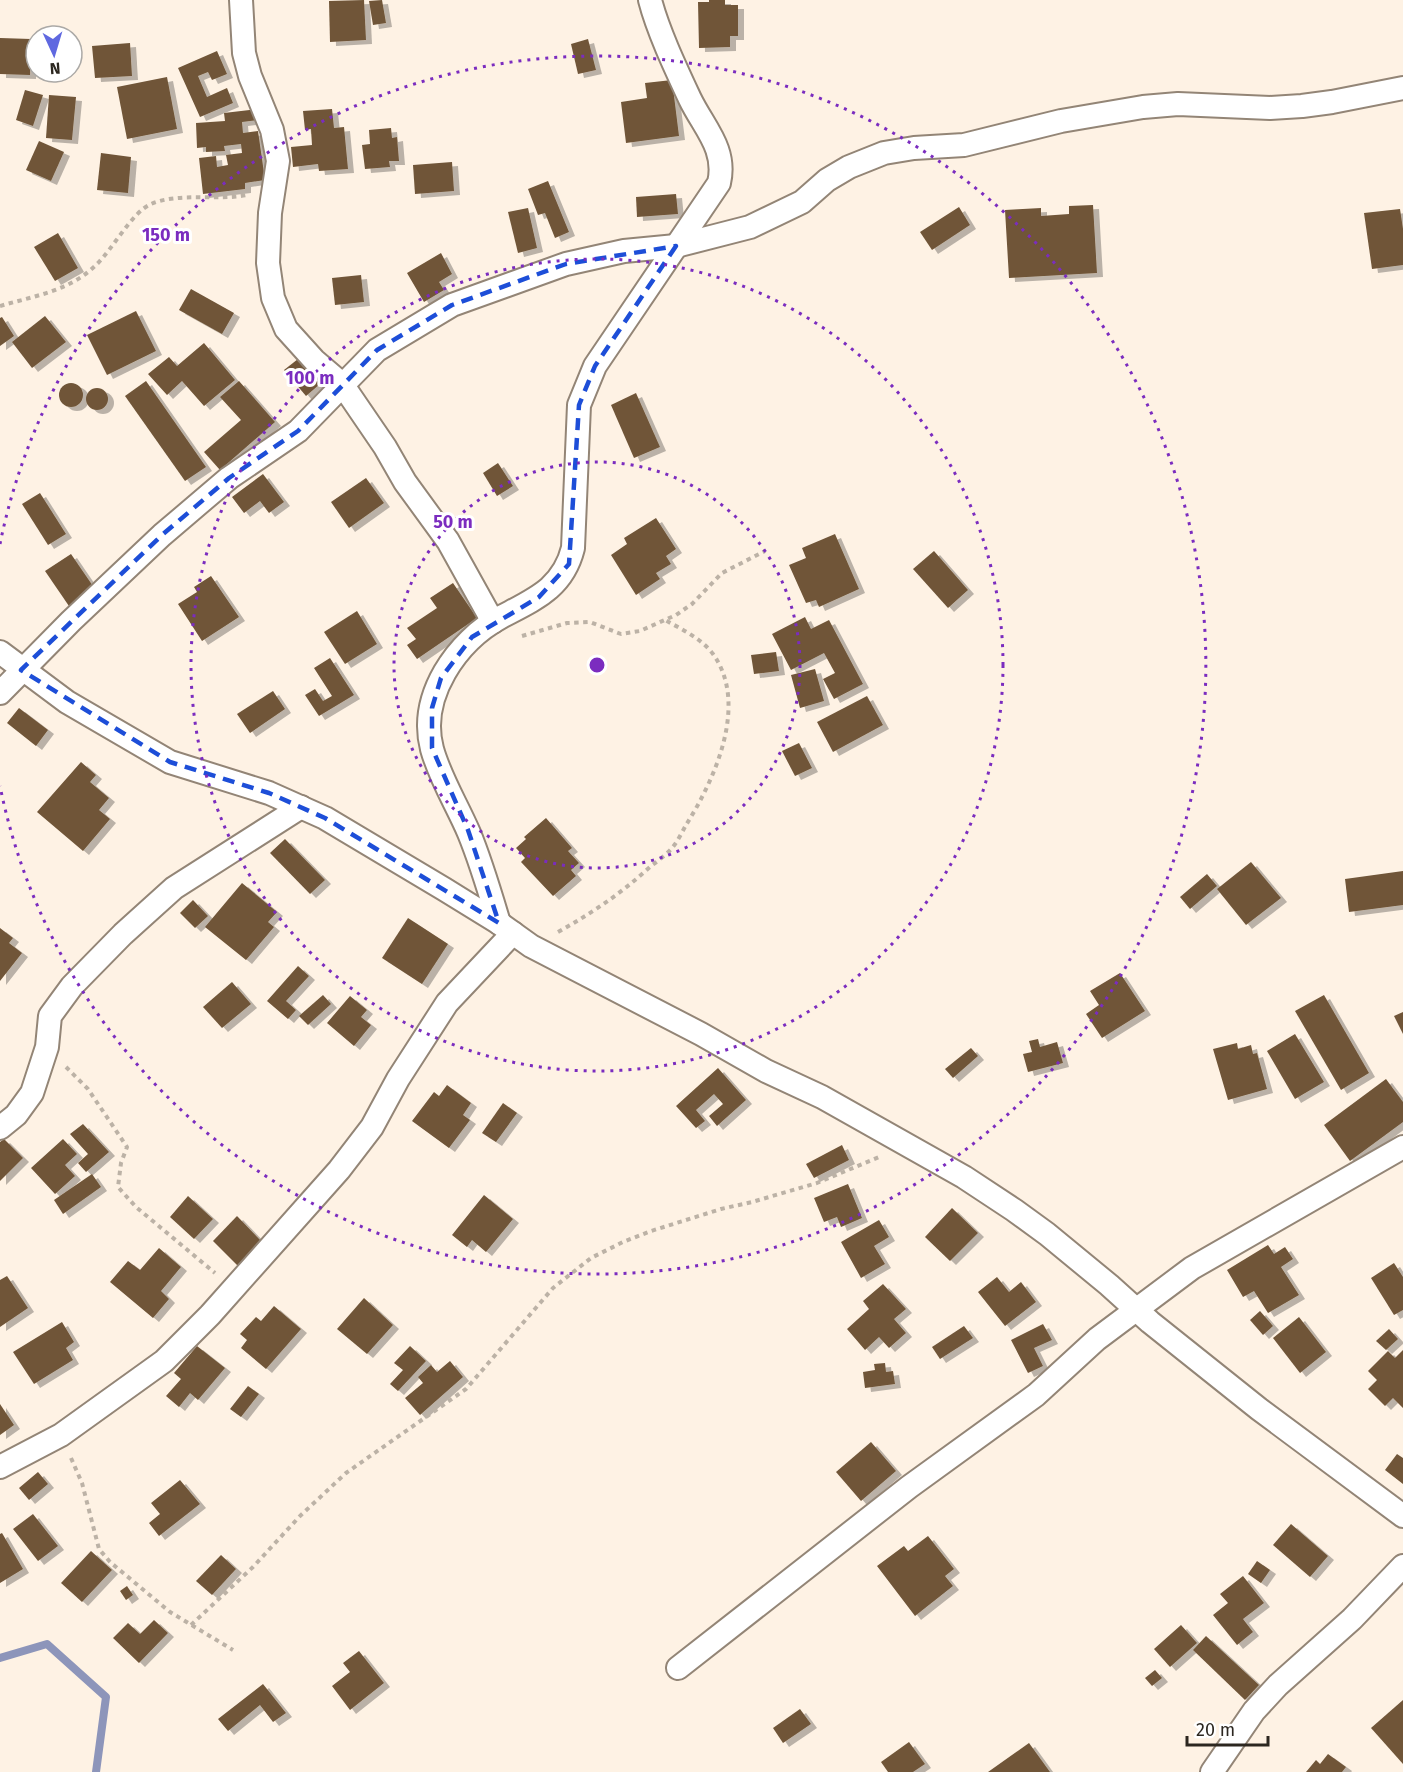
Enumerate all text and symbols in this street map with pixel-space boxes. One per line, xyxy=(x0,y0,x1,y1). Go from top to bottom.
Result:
north arrow xyxy=(24,24,84,84)
text: N xyxy=(49,59,61,78)
text: 150 m xyxy=(142,224,190,246)
text: 100 m xyxy=(286,367,334,389)
text: 50 m xyxy=(433,511,473,533)
centre of rings xyxy=(587,655,607,675)
scale bar xyxy=(1187,1709,1268,1747)
text: 20 m xyxy=(1196,1719,1235,1741)

